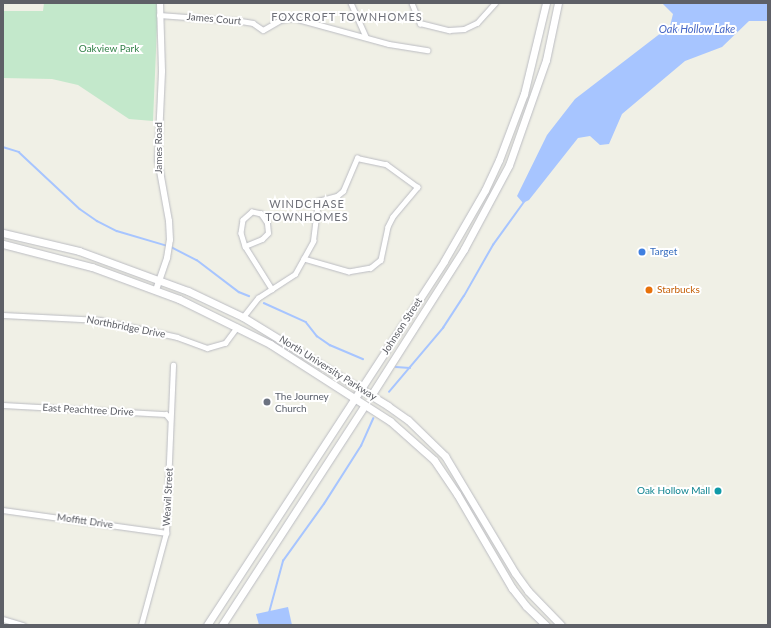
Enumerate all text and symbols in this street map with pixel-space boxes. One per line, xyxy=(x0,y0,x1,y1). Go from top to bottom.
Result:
district label: FOXCROFT TOWNHOMES xyxy=(271,10,423,24)
street label: James Court xyxy=(186,11,242,27)
water label: Oak Hollow Lake xyxy=(659,22,735,36)
park label: Oakview Park xyxy=(79,43,139,55)
street label: James Road xyxy=(153,122,165,174)
district label: WINDCHASE TOWNHOMES xyxy=(265,198,349,224)
place label: Target xyxy=(650,246,677,258)
marker: Target xyxy=(637,247,647,257)
place label: Starbucks xyxy=(657,284,700,296)
marker: Starbucks xyxy=(644,285,654,295)
street label: Johnson Street xyxy=(379,295,425,357)
street label: Northbridge Drive xyxy=(86,313,166,341)
street label: North University Parkway xyxy=(277,333,379,403)
place label: The Journey Church xyxy=(275,390,329,414)
marker: The Journey Church xyxy=(262,397,272,407)
street label: East Peachtree Drive xyxy=(42,402,134,418)
street label: Weavil Street xyxy=(160,467,176,527)
place label: Oak Hollow Mall xyxy=(637,485,710,497)
marker: Oak Hollow Mall xyxy=(713,486,723,496)
street label: Moffitt Drive xyxy=(56,511,114,531)

